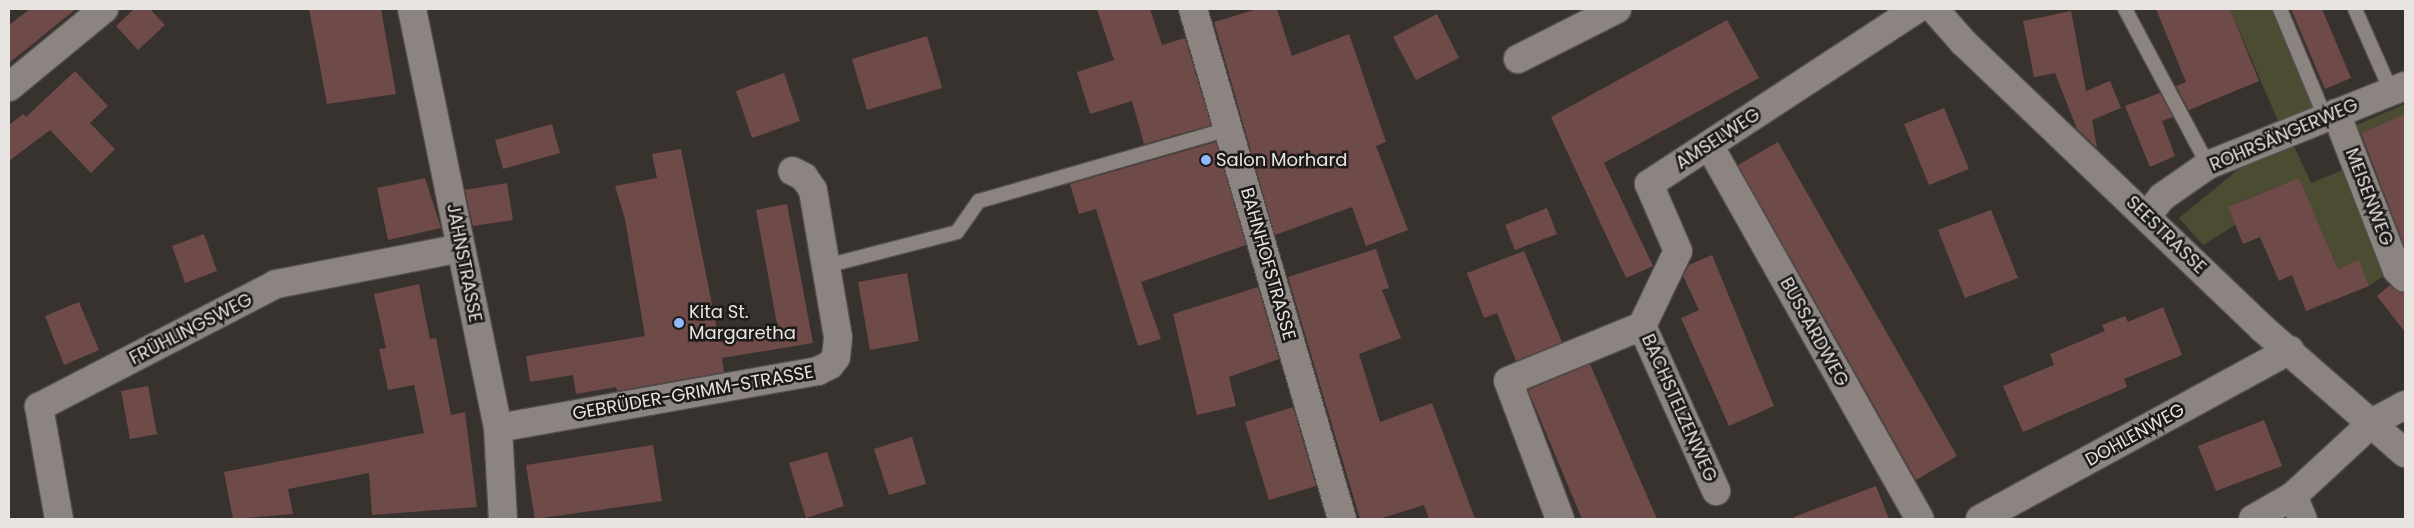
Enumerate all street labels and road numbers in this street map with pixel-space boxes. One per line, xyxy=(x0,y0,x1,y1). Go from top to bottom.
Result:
street label: ROHRSÄNGERWEG xyxy=(2207,94,2361,176)
street label: AMSELWEG xyxy=(1672,104,1764,174)
street label: MEISENWEG xyxy=(2341,145,2397,249)
street label: BAHNHOFSTRASSE xyxy=(1236,185,1300,343)
street label: SEESTRASSE xyxy=(2122,192,2210,278)
street label: JAHNSTRASSE xyxy=(442,202,486,324)
street label: BUSSARDWEG xyxy=(1775,274,1853,390)
street label: FRÜHLINGSWEG xyxy=(126,289,256,369)
street label: BACHSTELZENWEG xyxy=(1637,331,1721,485)
street label: GEBRÜDER-GRIMM-STRASSE xyxy=(571,361,815,425)
street label: DOHLENWEG xyxy=(2082,399,2188,471)

